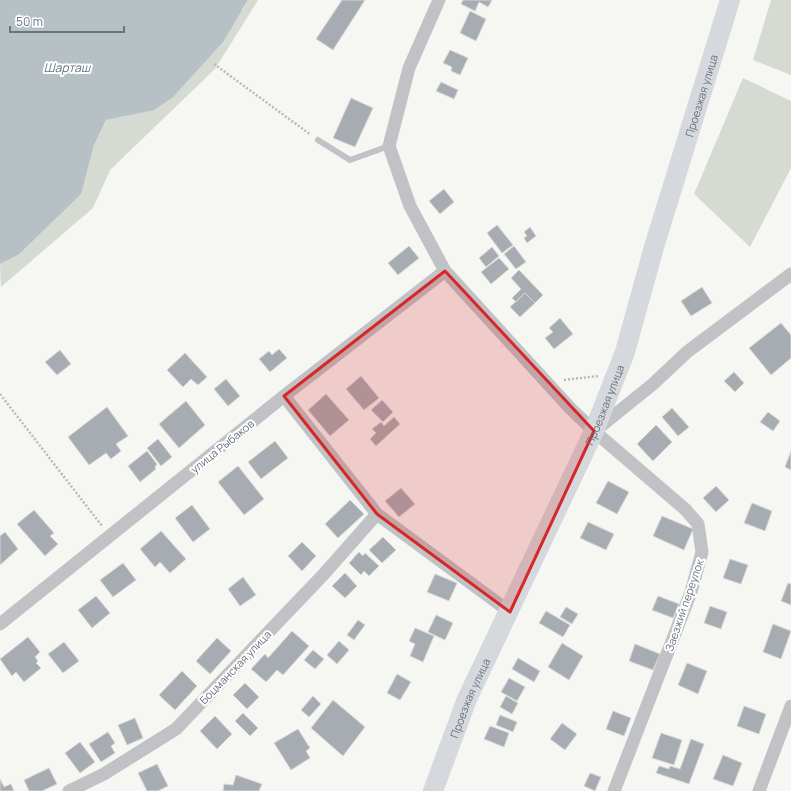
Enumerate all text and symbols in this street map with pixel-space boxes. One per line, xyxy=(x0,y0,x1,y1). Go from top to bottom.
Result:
scale bar xyxy=(10,8,124,34)
text: 50 m xyxy=(16,13,43,30)
street label: Проезжая улица xyxy=(681,52,720,138)
water label: Шарташ xyxy=(44,59,91,76)
street label: Проезжая улица xyxy=(581,362,627,447)
street label: улица Рыбаков xyxy=(187,416,257,476)
street label: Заезжий переулок xyxy=(661,557,707,653)
street label: Боцманская улица xyxy=(196,627,274,707)
street label: Проезжая улица xyxy=(446,655,493,740)

